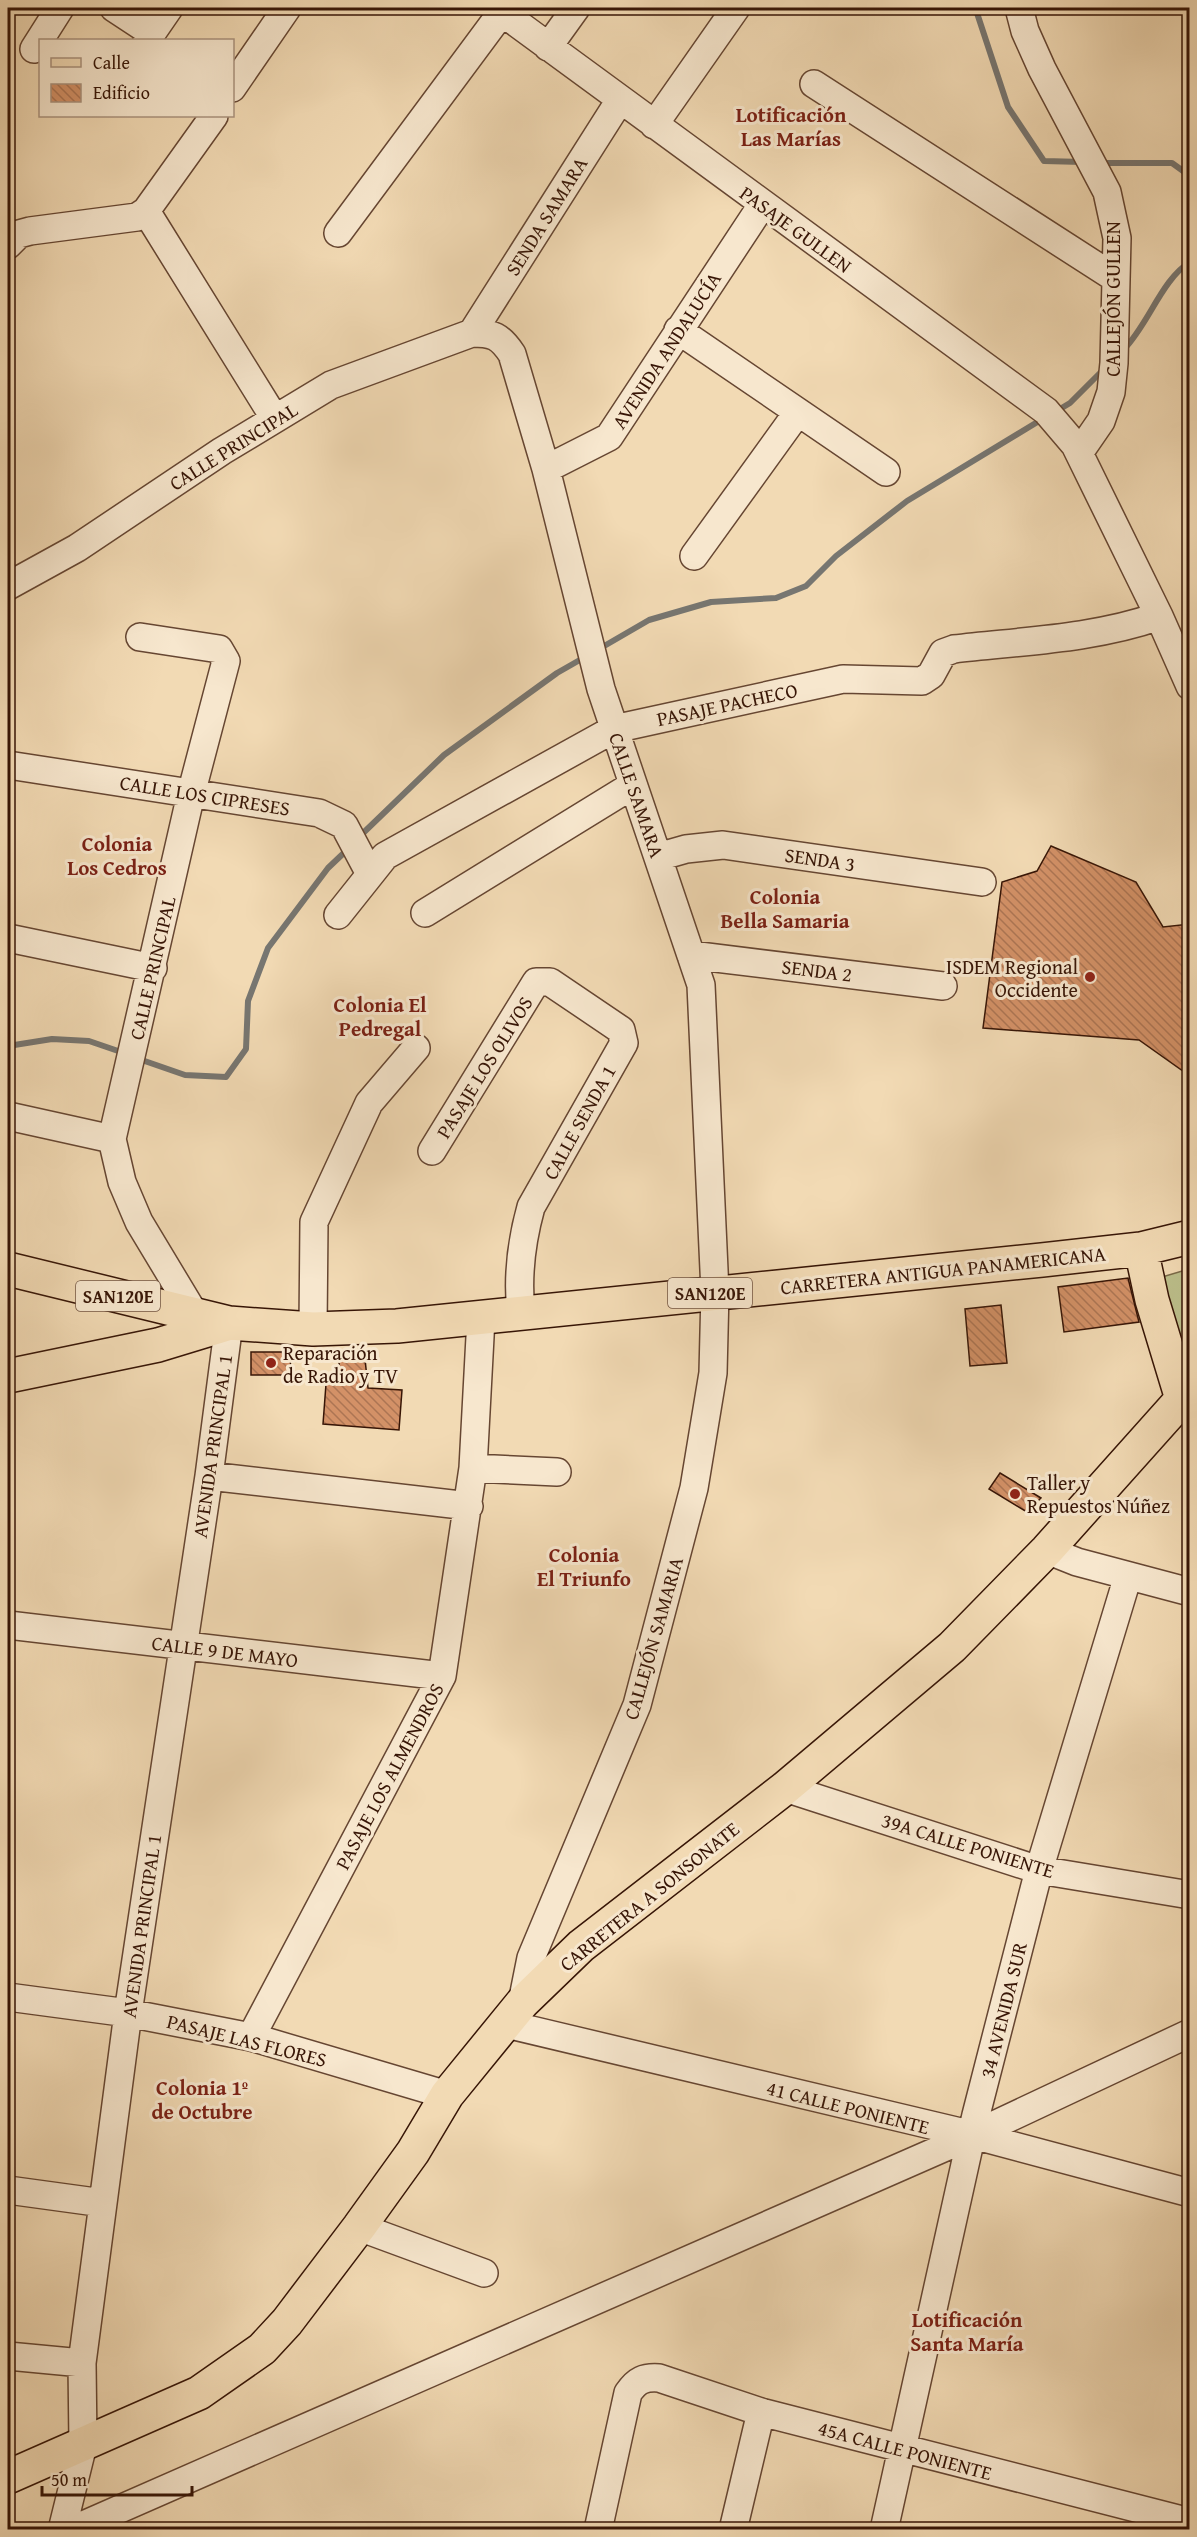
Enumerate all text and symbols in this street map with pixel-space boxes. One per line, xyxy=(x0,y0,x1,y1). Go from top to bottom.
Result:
legend xyxy=(39,39,234,117)
text: Calle xyxy=(93,49,130,76)
text: Edificio xyxy=(93,79,150,106)
district label: Lotificación Las Marías xyxy=(736,99,847,154)
street label: SENDA SAMARA xyxy=(498,151,594,281)
street label: PASAJE GULLEN xyxy=(734,178,858,280)
street label: CALLEJÓN GULLEN xyxy=(1098,221,1127,377)
street label: AVENIDA ANDALUCÍA xyxy=(604,266,728,434)
street label: CALLE PRINCIPAL xyxy=(163,395,303,497)
street label: PASAJE PACHECO xyxy=(654,675,800,733)
street label: CALLE SAMARA xyxy=(602,729,672,861)
street label: CALLE LOS CIPRESES xyxy=(118,767,292,823)
district label: Colonia Los Cedros xyxy=(67,828,167,883)
street label: SENDA 3 xyxy=(783,840,857,878)
district label: Colonia Bella Samaria xyxy=(720,881,850,936)
street label: CALLE PRINCIPAL xyxy=(121,893,183,1043)
street label: SENDA 2 xyxy=(780,951,854,989)
place label: ISDEM Regional Occidente xyxy=(946,952,1078,1004)
marker: ISDEM Regional Occidente xyxy=(1083,970,1097,984)
district label: Colonia El Pedregal xyxy=(334,989,427,1044)
street label: PASAJE LOS OLIVOS xyxy=(429,990,539,1144)
street label: CALLE SENDA 1 xyxy=(535,1059,623,1185)
street label: CARRETERA ANTIGUA PANAMERICANA xyxy=(779,1239,1107,1301)
road number: SAN120E xyxy=(668,1278,752,1308)
road number: SAN120E xyxy=(76,1281,160,1311)
place label: Reparación de Radio y TV xyxy=(283,1338,398,1390)
street label: AVENIDA PRINCIPAL 1 xyxy=(185,1352,239,1540)
marker: Reparación de Radio y TV xyxy=(264,1356,278,1370)
place label: Taller y Repuestos Núñez xyxy=(1027,1468,1170,1520)
marker: Taller y Repuestos Núñez xyxy=(1008,1487,1022,1501)
district label: Colonia El Triunfo xyxy=(537,1539,631,1594)
street label: CALLEJÓN SAMARIA xyxy=(616,1553,690,1723)
street label: CALLE 9 DE MAYO xyxy=(150,1628,300,1674)
street label: PASAJE LOS ALMENDROS xyxy=(327,1678,451,1874)
street label: 39A CALLE PONIENTE xyxy=(878,1805,1058,1885)
street label: CARRETERA A SONSONATE xyxy=(553,1814,745,1978)
street label: AVENIDA PRINCIPAL 1 xyxy=(114,1832,168,2020)
street label: 34 AVENIDA SUR xyxy=(972,1938,1034,2081)
street label: PASAJE LAS FLORES xyxy=(164,2006,330,2074)
district label: Colonia 1º de Octubre xyxy=(151,2072,253,2127)
street label: 41 CALLE PONIENTE xyxy=(764,2073,932,2141)
district label: Lotificación Santa María xyxy=(910,2304,1024,2359)
street label: 45A CALLE PONIENTE xyxy=(815,2413,995,2487)
scale bar xyxy=(42,2459,192,2497)
text: 50 m xyxy=(51,2466,87,2493)

